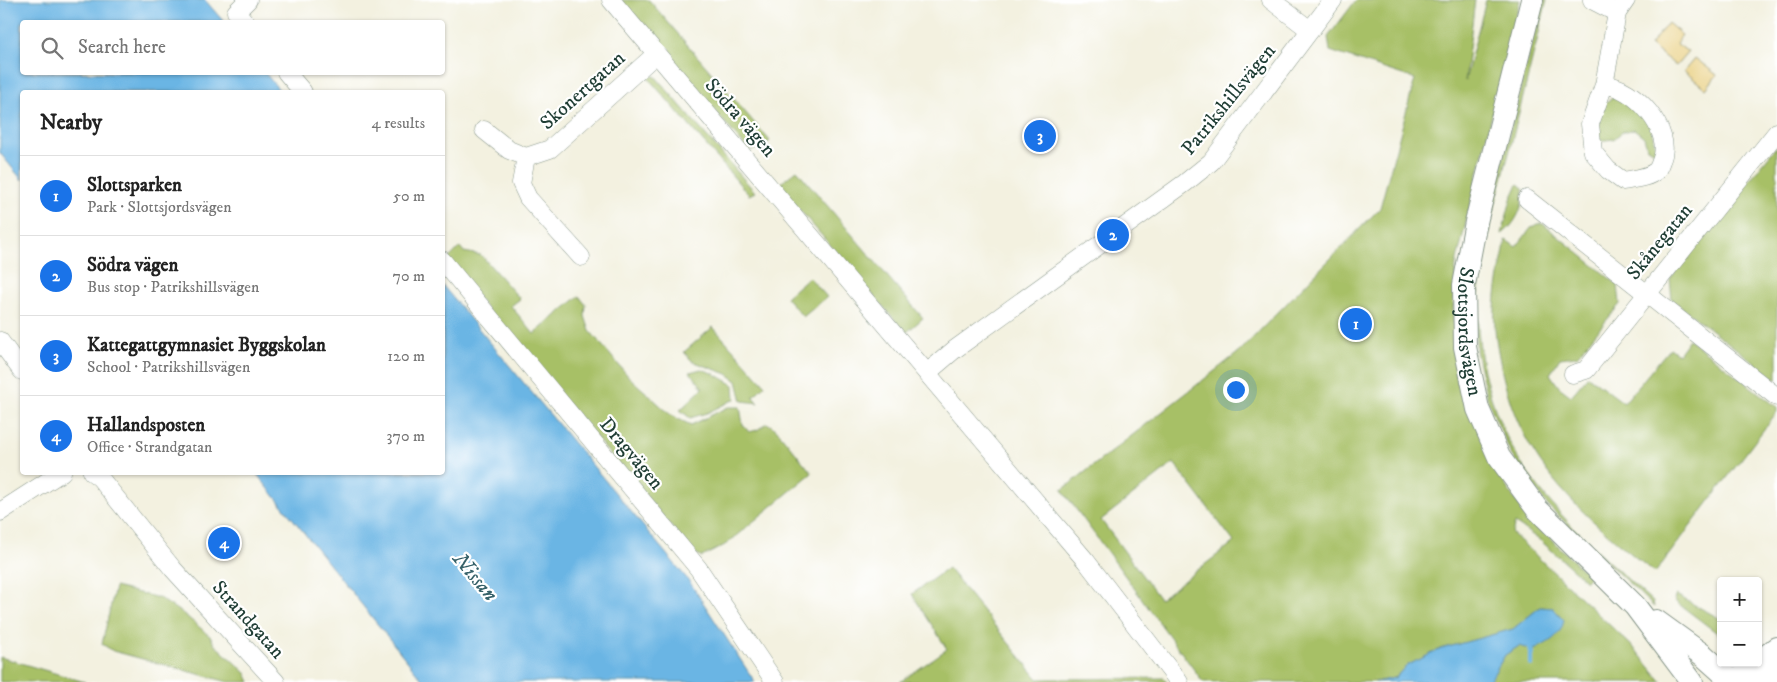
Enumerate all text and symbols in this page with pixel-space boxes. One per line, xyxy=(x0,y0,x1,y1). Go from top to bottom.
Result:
search box xyxy=(20,20,445,75)
icon: search xyxy=(38,34,66,62)
text: Search here xyxy=(78,36,166,59)
street label: Patrikshillsvägen xyxy=(1177,39,1282,161)
street label: Skonertgatan xyxy=(535,46,631,136)
street label: Södra vägen xyxy=(699,73,781,163)
text: Nearby xyxy=(40,110,102,136)
text: 4 results xyxy=(372,113,425,133)
pin: 3 xyxy=(1024,117,1056,155)
text: Slottsparken xyxy=(87,174,182,197)
text: 1 xyxy=(53,186,59,206)
text: 50 m xyxy=(393,186,425,206)
text: Park · Slottsjordsvägen xyxy=(87,197,232,217)
street label: Skånegatan xyxy=(1622,198,1699,285)
pin: 2 xyxy=(1097,216,1129,254)
text: Södra vägen xyxy=(87,254,178,277)
street label: Slottsjordsvägen xyxy=(1451,265,1488,399)
text: 2 xyxy=(52,266,60,286)
text: 70 m xyxy=(393,266,425,286)
text: Bus stop · Patrikshillsvägen xyxy=(87,277,259,297)
pin: 1 xyxy=(1340,305,1372,343)
text: Kattegattgymnasiet Byggskolan xyxy=(87,334,326,357)
text: 3 xyxy=(53,346,59,366)
text: 120 m xyxy=(387,346,425,366)
text: School · Patrikshillsvägen xyxy=(87,357,250,377)
your location xyxy=(1223,377,1249,403)
street label: Dragvägen xyxy=(594,413,669,496)
text: Hallandsposten xyxy=(87,414,205,437)
text: 4 xyxy=(51,426,61,446)
text: 370 m xyxy=(387,426,425,446)
text: Office · Strandgatan xyxy=(87,437,212,457)
pin: 4 xyxy=(208,524,240,562)
water label: Nissan xyxy=(446,546,503,607)
street label: Strandgatan xyxy=(206,576,290,665)
map controls xyxy=(1717,577,1762,667)
button: + xyxy=(1717,577,1762,622)
button: − xyxy=(1717,622,1762,667)

